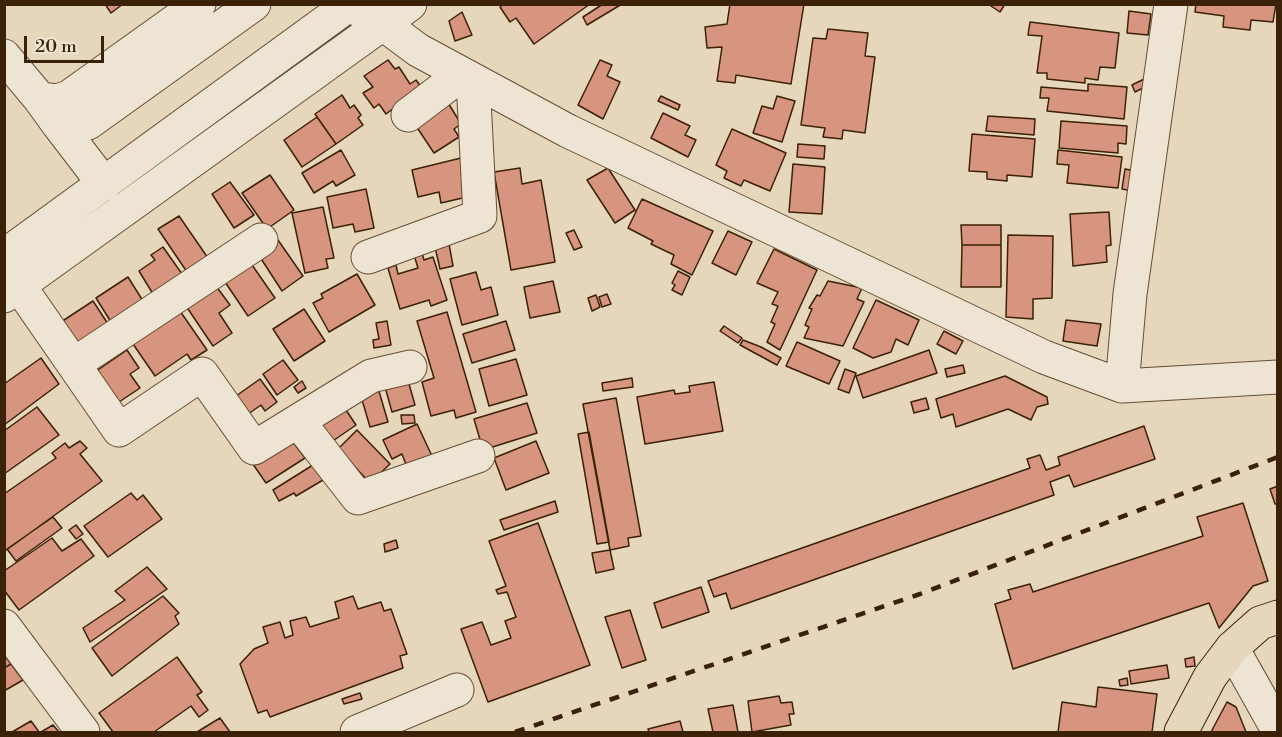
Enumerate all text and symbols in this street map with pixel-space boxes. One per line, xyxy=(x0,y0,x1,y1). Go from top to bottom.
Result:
scale bar xyxy=(27,24,106,62)
text: 20 m xyxy=(35,35,77,58)

